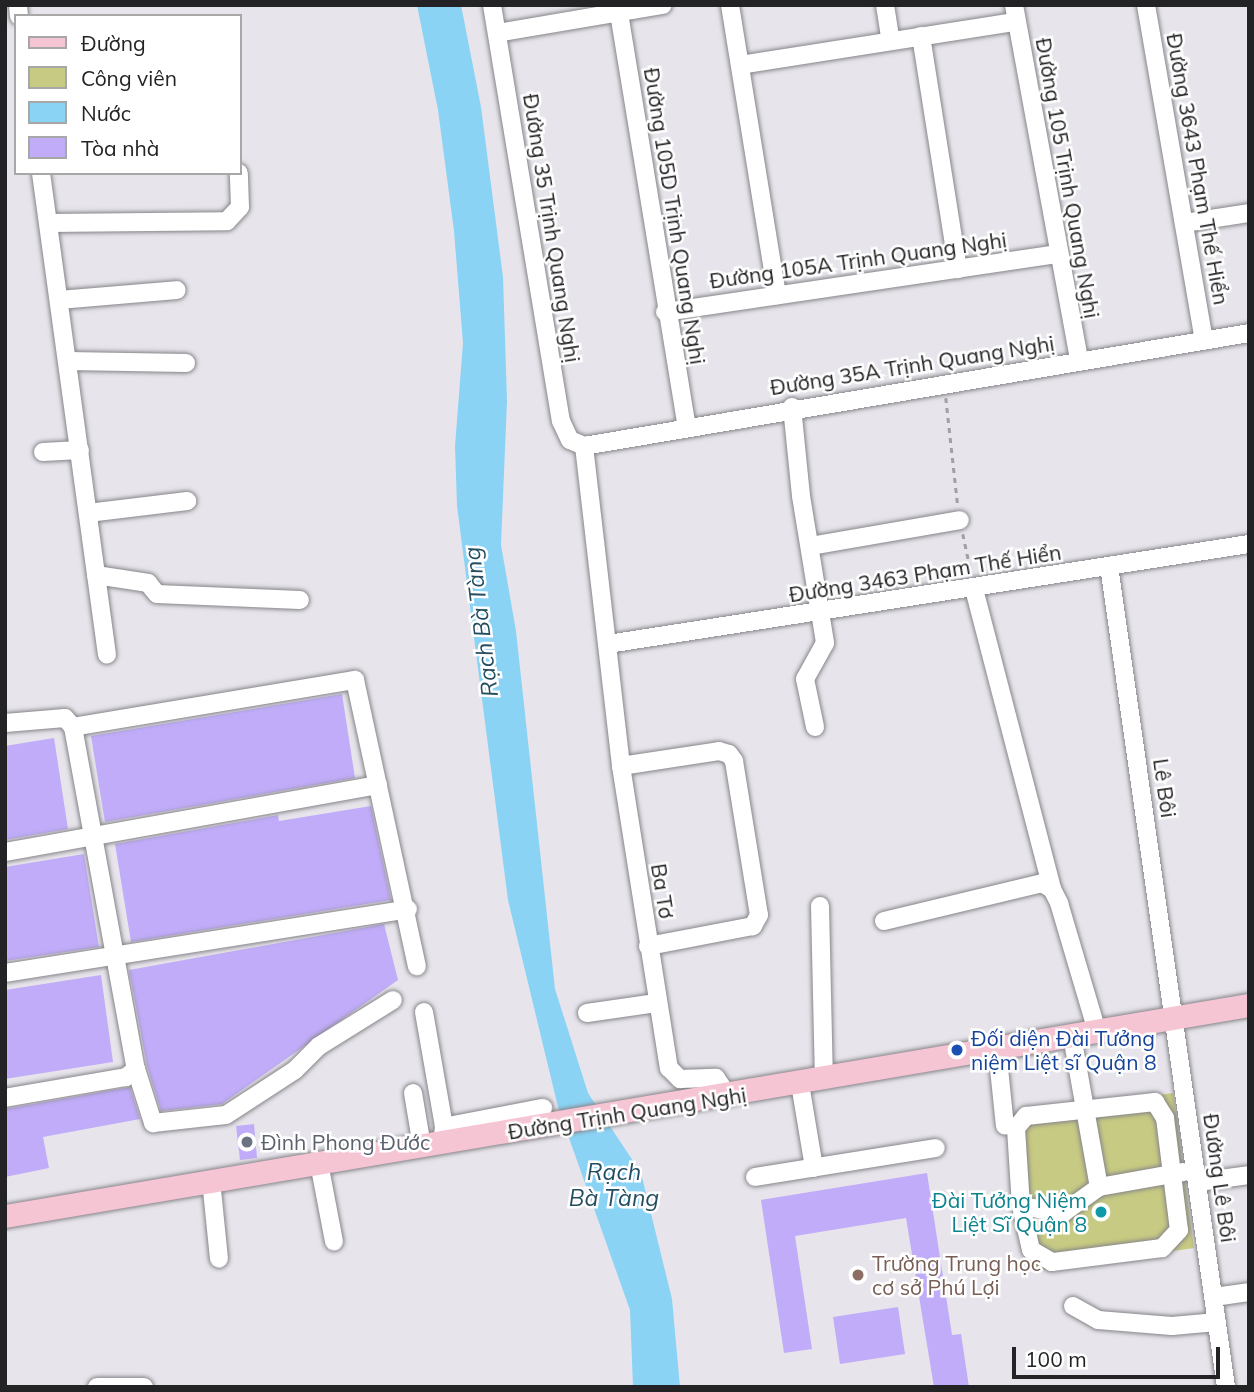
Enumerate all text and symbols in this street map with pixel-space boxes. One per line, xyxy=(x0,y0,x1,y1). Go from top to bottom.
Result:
legend xyxy=(14,14,242,175)
text: Đường xyxy=(81,30,146,56)
street label: Đường 3643 Phạm Thế Hiển xyxy=(1162,31,1234,307)
street label: Đường 105 Trịnh Quang Nghị xyxy=(1031,36,1105,320)
text: Công viên xyxy=(81,65,177,91)
street label: Đường 105D Trịnh Quang Nghị xyxy=(639,66,711,366)
street label: Đường 35 Trịnh Quang Nghị xyxy=(518,92,586,364)
text: Nước xyxy=(81,100,131,126)
text: Tòa nhà xyxy=(81,135,159,161)
street label: Đường 105A Trịnh Quang Nghị xyxy=(708,227,1008,293)
street label: Đường 35A Trịnh Quang Nghị xyxy=(768,330,1056,400)
street label: Đường 3463 Phạm Thế Hiển xyxy=(787,539,1063,607)
water label: Rạch Bà Tàng xyxy=(458,545,504,699)
street label: Lê Bôi xyxy=(1148,757,1182,819)
street label: Ba Tơ xyxy=(646,862,680,920)
place label: Đối diện Đài Tưởng niệm Liệt sĩ Quận 8 xyxy=(971,1025,1157,1075)
marker: Đối diện Đài Tưởng niệm Liệt sĩ Quận 8 xyxy=(949,1042,965,1058)
street label: Đường Trịnh Quang Nghị xyxy=(506,1082,748,1144)
street label: Đường Lê Bôi xyxy=(1198,1112,1242,1244)
place label: Đình Phong Đước xyxy=(261,1129,430,1155)
marker: Đình Phong Đước xyxy=(239,1134,255,1150)
water label: Rạch Bà Tàng xyxy=(569,1158,659,1212)
place label: Đài Tưởng Niệm Liệt Sĩ Quận 8 xyxy=(932,1187,1087,1237)
marker: Đài Tưởng Niệm Liệt Sĩ Quận 8 xyxy=(1093,1204,1109,1220)
place label: Trường Trung học cơ sở Phú Lợi xyxy=(872,1250,1041,1300)
marker: Trường Trung học cơ sở Phú Lợi xyxy=(850,1267,866,1283)
scale bar xyxy=(1016,1332,1224,1376)
text: 100 m xyxy=(1025,1346,1087,1372)

